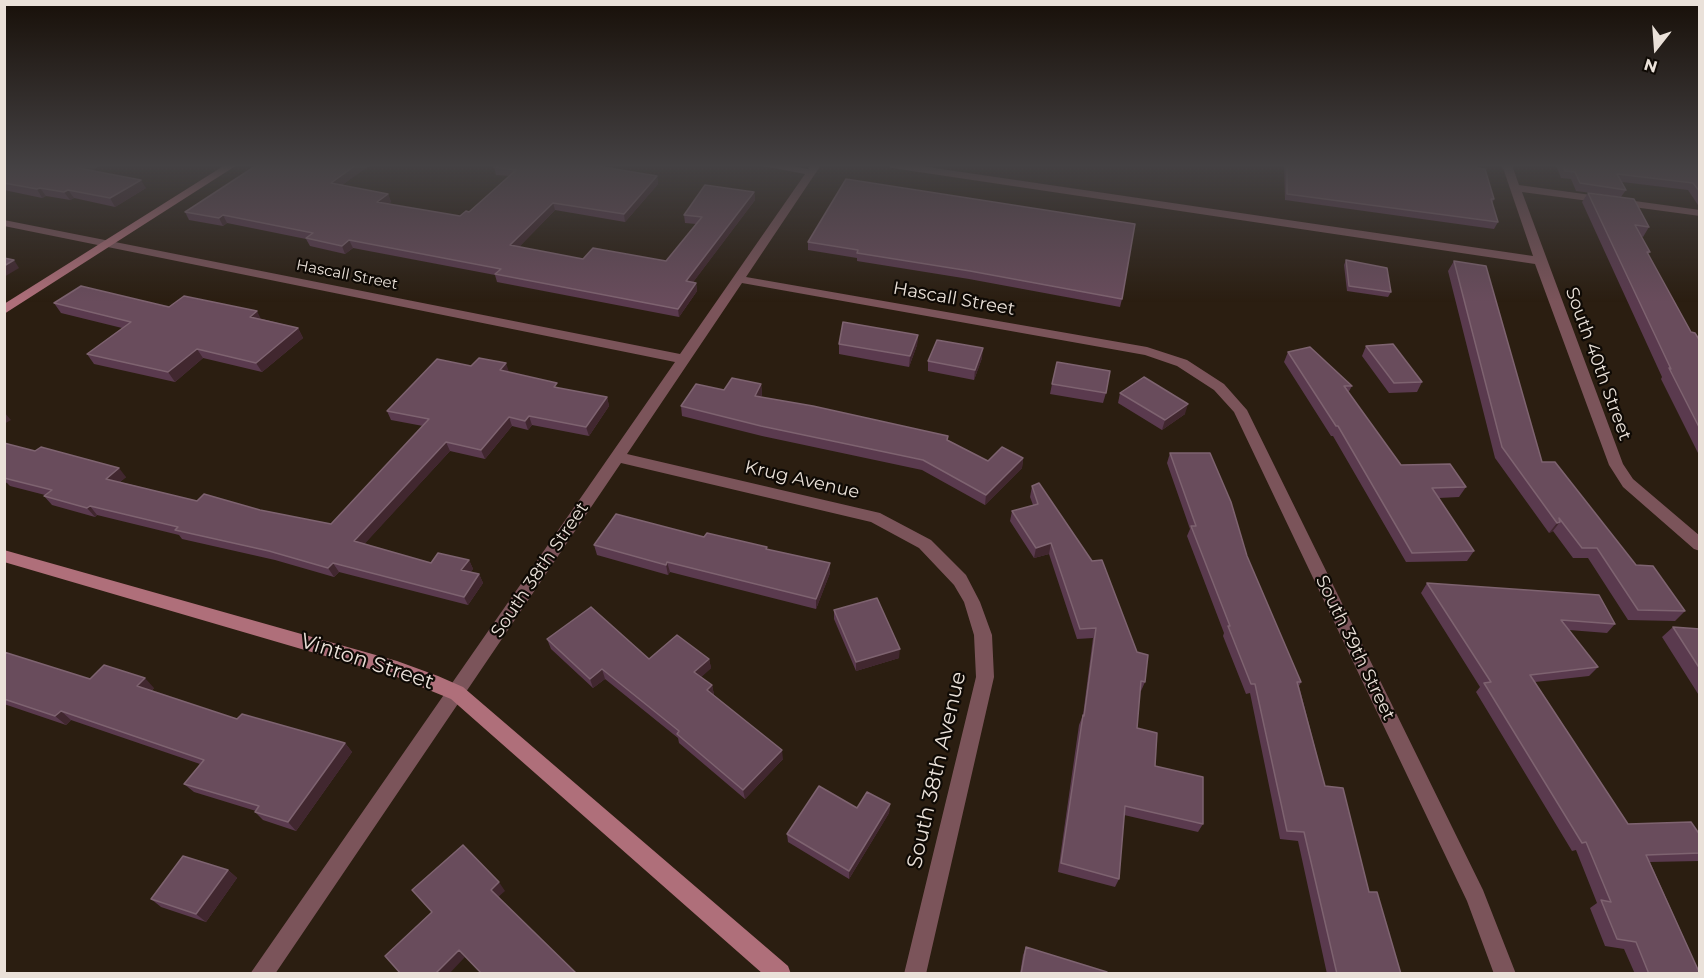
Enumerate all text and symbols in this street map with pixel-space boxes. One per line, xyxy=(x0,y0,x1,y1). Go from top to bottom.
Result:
north arrow xyxy=(1626,18,1686,78)
text: N xyxy=(1642,55,1660,77)
street label: Hascall Street xyxy=(295,256,399,294)
street label: Hascall Street xyxy=(891,278,1017,320)
street label: South 40th Street xyxy=(1560,285,1636,443)
street label: Krug Avenue xyxy=(743,456,861,504)
street label: South 38th Street xyxy=(487,498,593,642)
street label: South 39th Street xyxy=(1311,572,1399,724)
street label: Vinton Street xyxy=(297,629,437,695)
street label: South 38th Avenue xyxy=(902,669,972,871)

